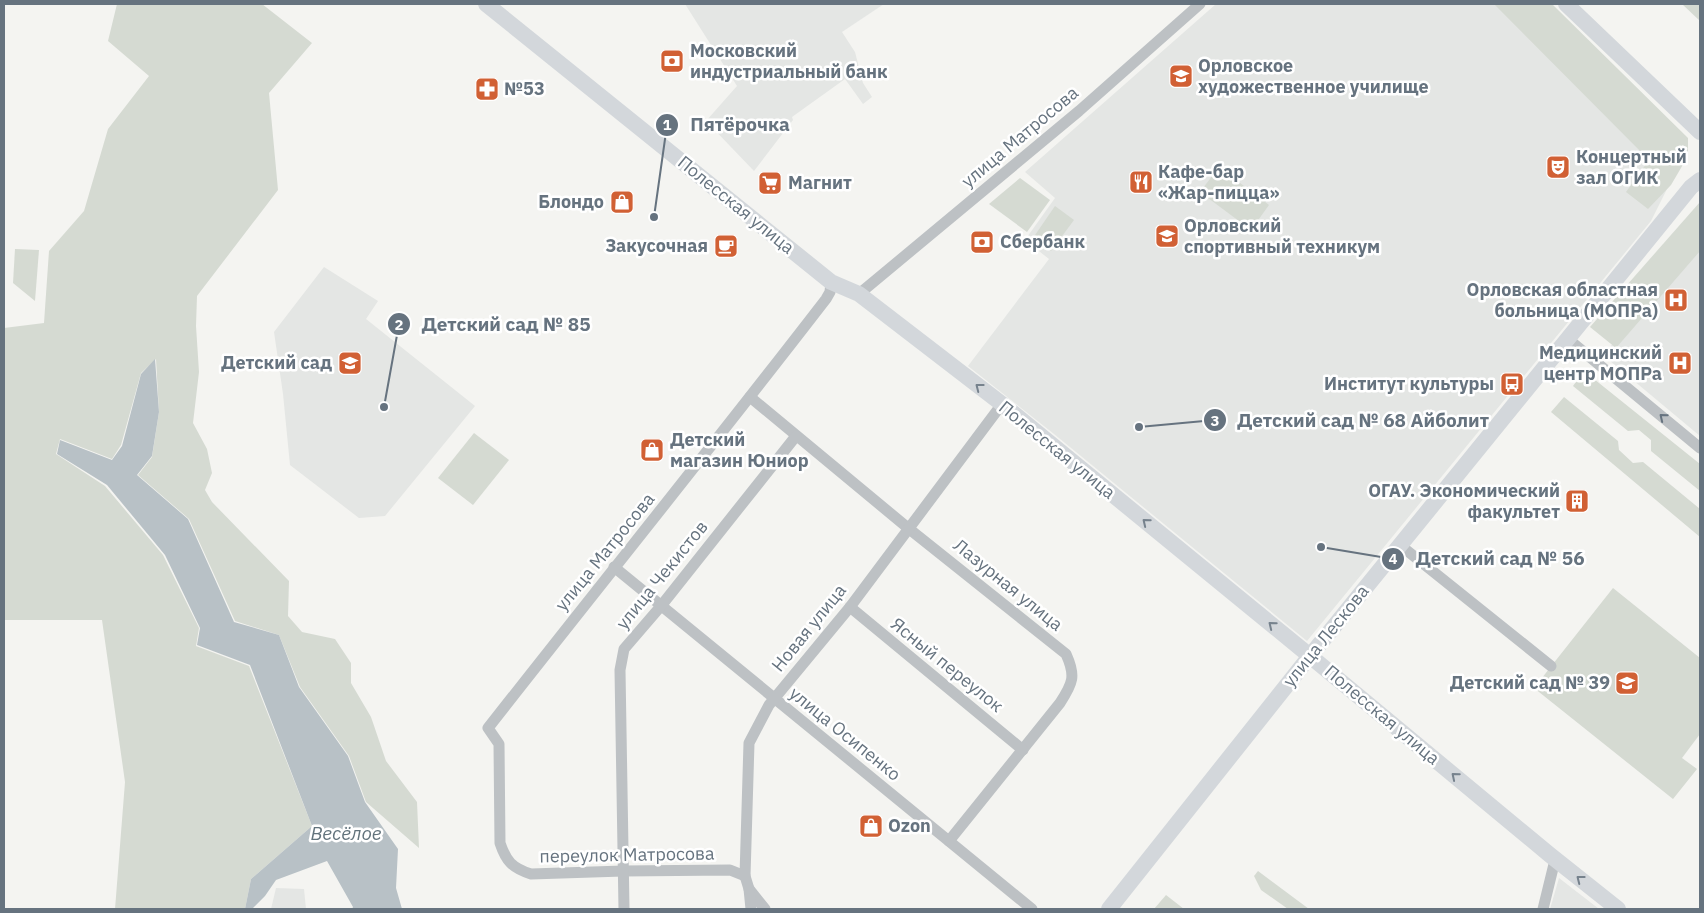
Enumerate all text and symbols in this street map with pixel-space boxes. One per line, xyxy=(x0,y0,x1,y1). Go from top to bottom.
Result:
place label: Московский индустриальный банк xyxy=(690,39,888,83)
bank icon: Московский индустриальный банк xyxy=(659,48,685,74)
place label: Орловское художественное училище xyxy=(1198,54,1429,98)
school or university icon: Орловское художественное училище xyxy=(1168,63,1194,89)
pharmacy icon: №53 xyxy=(474,76,500,102)
place label: №53 xyxy=(504,77,545,100)
street label: улица Матросова xyxy=(957,81,1083,192)
callout: Пятёрочка xyxy=(655,108,799,142)
text: Пятёрочка xyxy=(690,112,790,136)
text: 1 xyxy=(662,115,672,134)
place label: Концертный зал ОГИК xyxy=(1576,145,1687,189)
street label: Полесская улица xyxy=(673,150,800,259)
theatre icon: Концертный зал ОГИК xyxy=(1545,154,1571,180)
place label: Кафе-бар «Жар-пицца» xyxy=(1158,160,1279,204)
restaurant icon: Кафе-бар «Жар-пицца» xyxy=(1128,169,1154,195)
supermarket icon: Магнит xyxy=(757,170,783,196)
place label: Магнит xyxy=(788,171,852,194)
shop icon: Блондо xyxy=(609,189,635,215)
place label: Блондо xyxy=(538,190,604,213)
place label: Орловский спортивный техникум xyxy=(1184,214,1380,258)
school or university icon: Орловский спортивный техникум xyxy=(1154,223,1180,249)
bank icon: Сбербанк xyxy=(969,229,995,255)
place label: Сбербанк xyxy=(1000,230,1085,253)
cafe icon: Закусочная xyxy=(713,233,739,259)
place label: Закусочная xyxy=(605,234,708,257)
place label: Орловская областная больница (МОПРа) xyxy=(1467,278,1658,322)
hospital icon: Орловская областная больница (МОПРа) xyxy=(1663,287,1689,313)
callout: Детский сад № 85 xyxy=(387,307,601,341)
text: Детский сад № 85 xyxy=(421,312,591,336)
text: 2 xyxy=(394,315,404,334)
place label: Медицинский центр МОПРа xyxy=(1539,341,1662,385)
school or university icon: Детский сад xyxy=(337,350,363,376)
hospital icon: Медицинский центр МОПРа xyxy=(1667,350,1693,376)
place label: Детский сад xyxy=(221,351,332,374)
bus stop icon: Институт культуры xyxy=(1499,371,1525,397)
place label: Институт культуры xyxy=(1324,372,1494,395)
one-way arrow xyxy=(976,384,985,392)
street label: Полесская улица xyxy=(994,395,1121,504)
callout: Детский сад № 68 Айболит xyxy=(1202,403,1499,437)
text: Детский сад № 68 Айболит xyxy=(1237,408,1489,432)
text: 3 xyxy=(1210,411,1220,430)
one-way arrow xyxy=(1659,413,1668,422)
place label: Детский магазин Юниор xyxy=(670,428,809,472)
shop icon: Детский магазин Юниор xyxy=(639,437,665,463)
place label: ОГАУ. Экономический факультет xyxy=(1368,479,1560,523)
street label: улица Матросова xyxy=(550,488,660,616)
building icon: ОГАУ. Экономический факультет xyxy=(1564,488,1590,514)
street label: улица Чекистов xyxy=(611,516,713,634)
one-way arrow xyxy=(1143,520,1152,528)
street label: Лазурная улица xyxy=(949,533,1068,636)
callout: Детский сад № 56 xyxy=(1381,542,1595,576)
text: Детский сад № 56 xyxy=(1415,546,1585,570)
text: 4 xyxy=(1388,549,1398,568)
street label: Новая улица xyxy=(766,579,851,676)
street label: улица Лескова xyxy=(1277,580,1374,691)
street label: Ясный переулок xyxy=(886,612,1008,717)
one-way arrow xyxy=(1269,622,1278,630)
street label: Полесская улица xyxy=(1320,660,1445,770)
school or university icon: Детский сад № 39 xyxy=(1614,670,1640,696)
place label: Детский сад № 39 xyxy=(1450,671,1610,694)
street label: улица Осипенко xyxy=(785,682,906,786)
one-way arrow xyxy=(1451,772,1460,781)
shop icon: Ozon xyxy=(858,813,884,839)
place label: Ozon xyxy=(888,814,931,837)
water label: Весёлое xyxy=(310,821,382,845)
street label: переулок Матросова xyxy=(539,841,715,868)
one-way arrow xyxy=(1577,877,1586,885)

